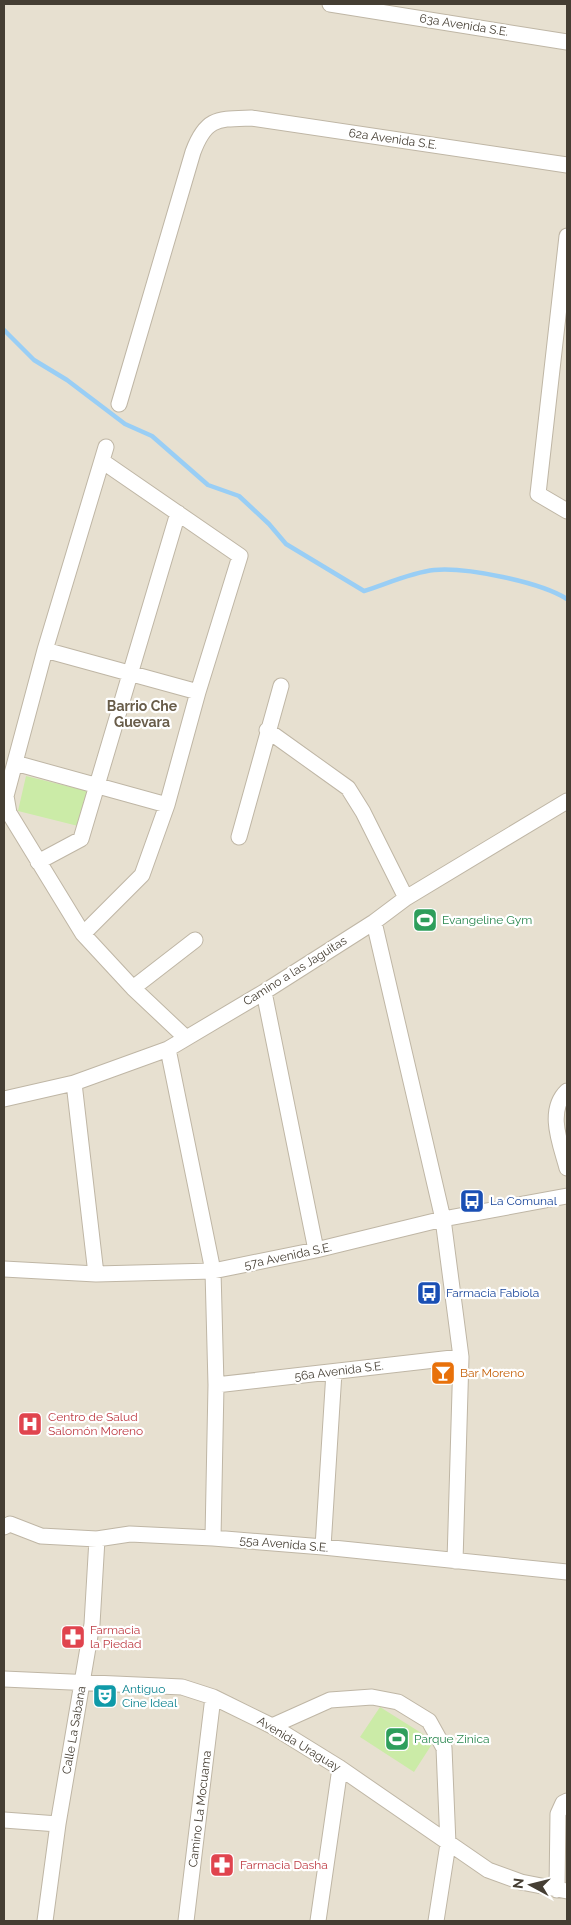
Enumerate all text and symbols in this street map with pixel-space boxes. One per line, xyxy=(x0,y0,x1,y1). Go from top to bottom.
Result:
street label: 63a Avenida S.E. xyxy=(419,11,509,39)
street label: 62a Avenida S.E. xyxy=(348,126,438,152)
district label: Barrio Che Guevara xyxy=(107,698,178,730)
sports icon: Evangeline Gym xyxy=(412,907,438,933)
place label: Evangeline Gym xyxy=(442,913,532,927)
street label: Camino a las Jaguitas xyxy=(241,933,349,1009)
bus stop icon: La Comunal xyxy=(459,1188,485,1214)
place label: La Comunal xyxy=(490,1194,558,1208)
street label: 57a Avenida S.E. xyxy=(243,1240,333,1272)
bus stop icon: Farmacia Fabiola xyxy=(416,1280,442,1306)
place label: Farmacia Fabiola xyxy=(446,1286,539,1300)
street label: 56a Avenida S.E. xyxy=(294,1359,384,1383)
bar icon: Bar Moreno xyxy=(430,1360,456,1386)
place label: Bar Moreno xyxy=(460,1366,524,1380)
place label: Centro de Salud Salomón Moreno xyxy=(48,1410,143,1438)
hospital icon: Centro de Salud Salomón Moreno xyxy=(17,1411,43,1437)
street label: 55a Avenida S.E. xyxy=(239,1533,329,1555)
place label: Farmacia la Piedad xyxy=(90,1623,141,1651)
pharmacy icon: Farmacia la Piedad xyxy=(60,1624,86,1650)
place label: Antiguo Cine Ideal xyxy=(122,1682,178,1710)
theatre icon: Antiguo Cine Ideal xyxy=(92,1683,118,1709)
street label: Calle La Sabana xyxy=(59,1685,89,1775)
street label: Avenida Uraguay xyxy=(255,1714,344,1775)
sports icon: Parque Zinica xyxy=(384,1726,410,1752)
place label: Parque Zinica xyxy=(414,1732,490,1746)
street label: Camino La Mocuama xyxy=(186,1750,214,1868)
pharmacy icon: Farmacia Dasha xyxy=(209,1852,235,1878)
place label: Farmacia Dasha xyxy=(240,1858,328,1872)
north arrow xyxy=(506,1860,556,1910)
text: N xyxy=(510,1877,527,1890)

